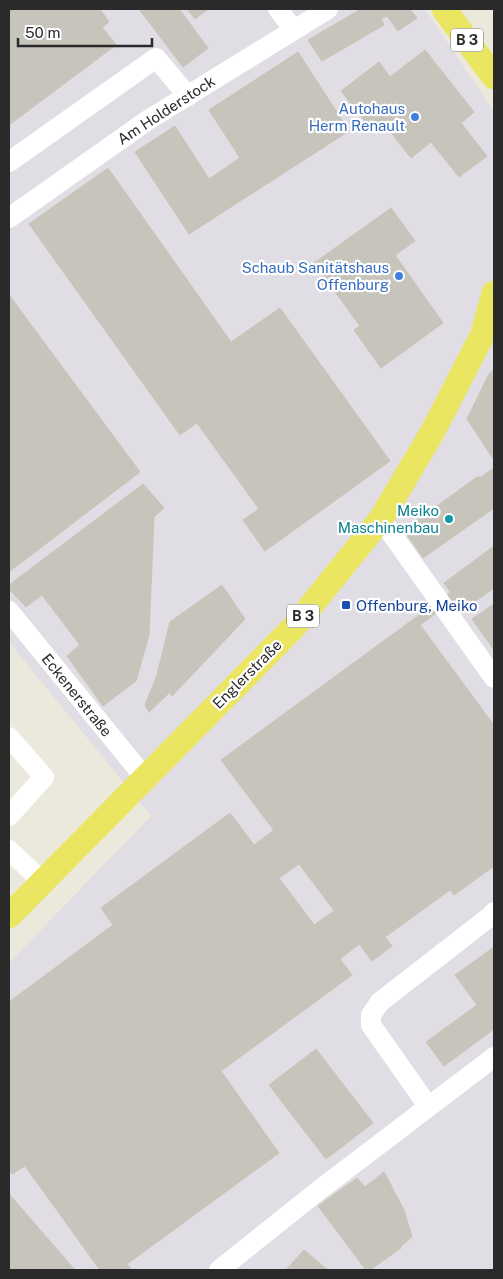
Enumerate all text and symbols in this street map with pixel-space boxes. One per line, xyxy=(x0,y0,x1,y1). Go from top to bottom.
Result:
scale bar xyxy=(18,15,151,47)
text: 50 m xyxy=(25,24,60,41)
road number: B 3 xyxy=(451,28,483,52)
street label: Am Holderstock xyxy=(114,72,218,148)
place label: Autohaus Herm Renault xyxy=(309,100,405,134)
marker: Autohaus Herm Renault xyxy=(409,111,421,123)
place label: Schaub Sanitätshaus Offenburg xyxy=(242,259,389,293)
marker: Schaub Sanitätshaus Offenburg xyxy=(393,270,405,282)
place label: Meiko Maschinenbau xyxy=(338,502,439,536)
marker: Meiko Maschinenbau xyxy=(443,513,455,525)
place label: Offenburg, Meiko xyxy=(356,597,477,614)
marker: Offenburg, Meiko xyxy=(340,599,352,611)
road number: B 3 xyxy=(287,604,319,628)
street label: Englerstraße xyxy=(209,636,285,712)
street label: Eckenerstraße xyxy=(39,650,115,740)

